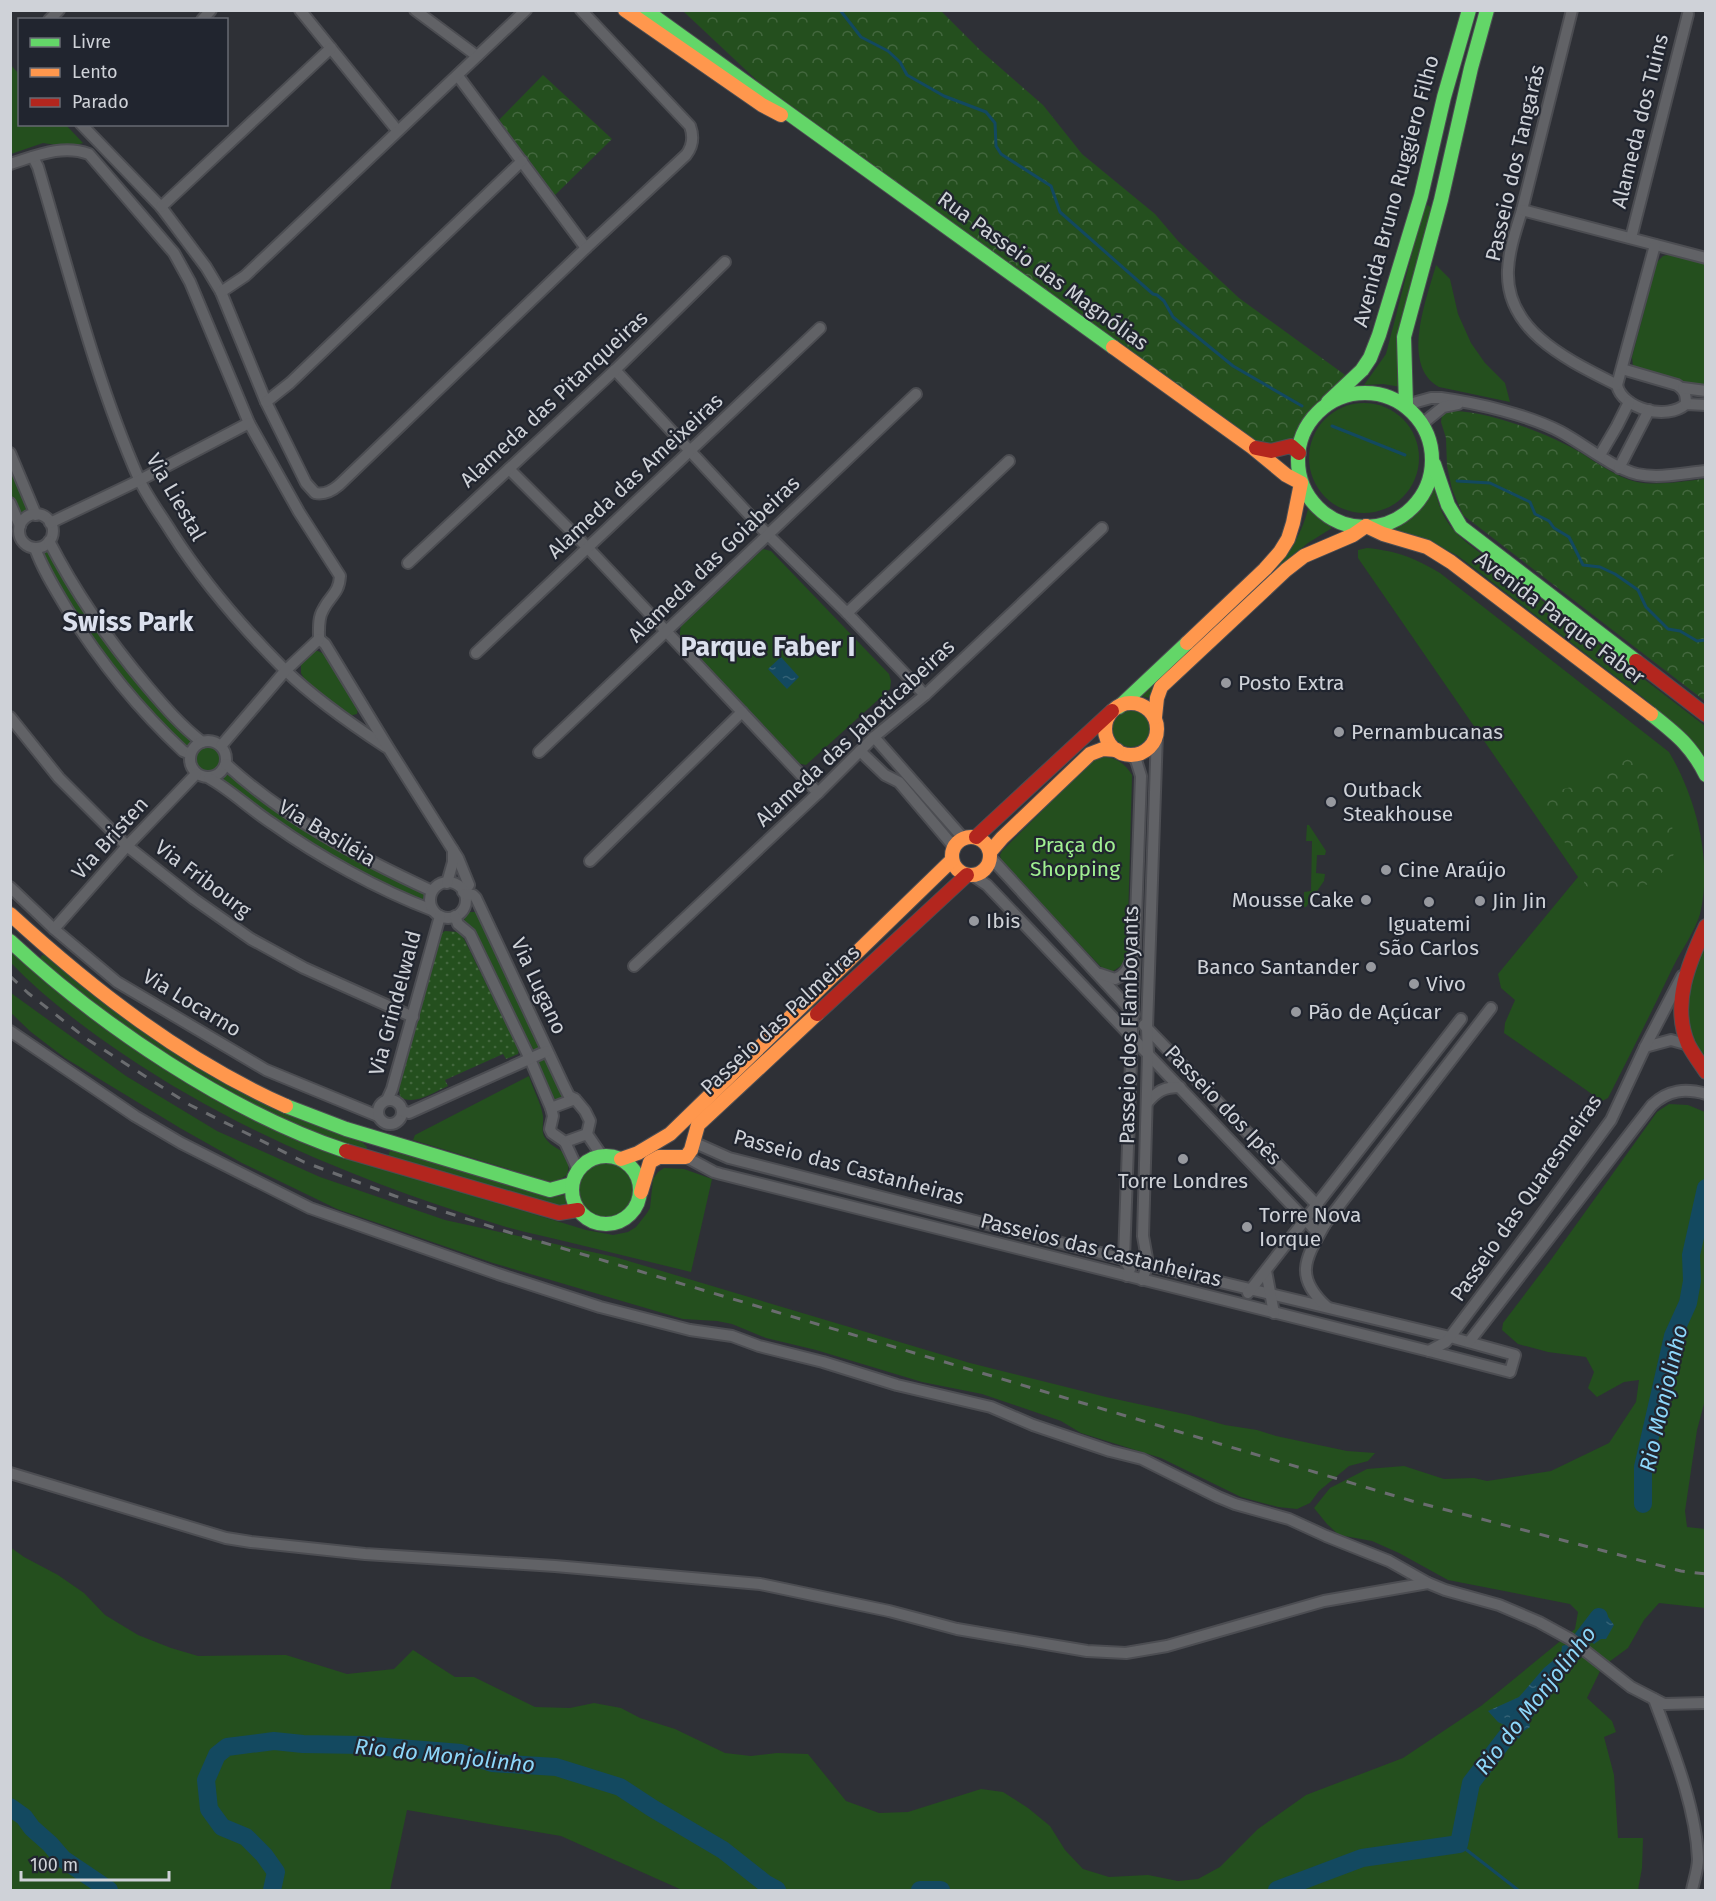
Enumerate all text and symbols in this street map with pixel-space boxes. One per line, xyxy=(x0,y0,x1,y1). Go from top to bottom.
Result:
legend xyxy=(18,18,228,126)
text: Livre xyxy=(72,31,111,53)
street label: Alameda dos Tuins xyxy=(1606,31,1674,211)
street label: Avenida Bruno Ruggiero Filho xyxy=(1347,52,1445,330)
text: Lento xyxy=(72,61,118,83)
street label: Passeio dos Tangarás xyxy=(1480,62,1550,264)
text: Parado xyxy=(72,91,129,113)
street label: Rua Passeio das Magnólias xyxy=(933,186,1154,356)
street label: Alameda das Pitanqueiras xyxy=(455,305,653,493)
street label: Alameda das Ameixeiras xyxy=(542,388,728,564)
street label: Via Liestal xyxy=(140,448,212,546)
street label: Alameda das Goiabeiras xyxy=(623,470,805,648)
street label: Avenida Parque Faber xyxy=(1470,546,1650,690)
district label: Swiss Park xyxy=(63,606,195,638)
district label: Parque Faber I xyxy=(680,631,856,663)
street label: Alameda das Jaboticabeiras xyxy=(750,634,960,832)
place label: Posto Extra xyxy=(1238,670,1345,696)
marker: Posto Extra xyxy=(1219,676,1233,690)
place label: Pernambucanas xyxy=(1351,719,1503,745)
marker: Pernambucanas xyxy=(1332,725,1346,739)
place label: Outback Steakhouse xyxy=(1343,777,1453,827)
street label: Via Bristen xyxy=(66,791,154,885)
street label: Via Basiléia xyxy=(274,794,380,872)
marker: Outback Steakhouse xyxy=(1324,795,1338,809)
park label: Praça do Shopping xyxy=(1030,832,1120,882)
street label: Via Fribourg xyxy=(150,834,256,924)
place label: Cine Araújo xyxy=(1398,857,1506,883)
marker: Cine Araújo xyxy=(1379,863,1393,877)
place label: Mousse Cake xyxy=(1232,887,1354,913)
place label: Jin Jin xyxy=(1492,888,1547,914)
marker: Mousse Cake xyxy=(1359,893,1373,907)
marker: Jin Jin xyxy=(1473,894,1487,908)
marker: Iguatemi São Carlos xyxy=(1422,895,1436,909)
street label: Passeio dos Flamboyants xyxy=(1114,905,1144,1144)
place label: Ibis xyxy=(986,908,1021,934)
place label: Iguatemi São Carlos xyxy=(1379,911,1479,961)
marker: Ibis xyxy=(967,914,981,928)
street label: Via Grindelwald xyxy=(363,928,427,1078)
street label: Via Lugano xyxy=(505,934,573,1038)
street label: Passeio das Palmeiras xyxy=(695,939,865,1100)
place label: Banco Santander xyxy=(1197,954,1359,980)
marker: Banco Santander xyxy=(1364,960,1378,974)
street label: Via Locarno xyxy=(138,963,246,1043)
place label: Vivo xyxy=(1426,971,1466,997)
marker: Vivo xyxy=(1407,977,1421,991)
place label: Pão de Açúcar xyxy=(1308,999,1441,1025)
marker: Pão de Açúcar xyxy=(1289,1005,1303,1019)
street label: Passeio dos Ipês xyxy=(1159,1040,1287,1171)
street label: Passeio das Quaresmeiras xyxy=(1445,1089,1607,1306)
street label: Passeio das Castanheiras xyxy=(731,1124,967,1210)
marker: Torre Londres xyxy=(1176,1152,1190,1166)
place label: Torre Londres xyxy=(1118,1168,1248,1194)
place label: Torre Nova Iorque xyxy=(1259,1202,1362,1252)
street label: Passeios das Castanheiras xyxy=(978,1207,1224,1293)
marker: Torre Nova Iorque xyxy=(1240,1220,1254,1234)
water label: Rio Monjolinho xyxy=(1633,1322,1693,1474)
water label: Rio do Monjolinho xyxy=(1469,1621,1602,1780)
water label: Rio do Monjolinho xyxy=(353,1733,536,1778)
scale bar xyxy=(21,1844,170,1882)
text: 100 m xyxy=(30,1854,78,1876)

